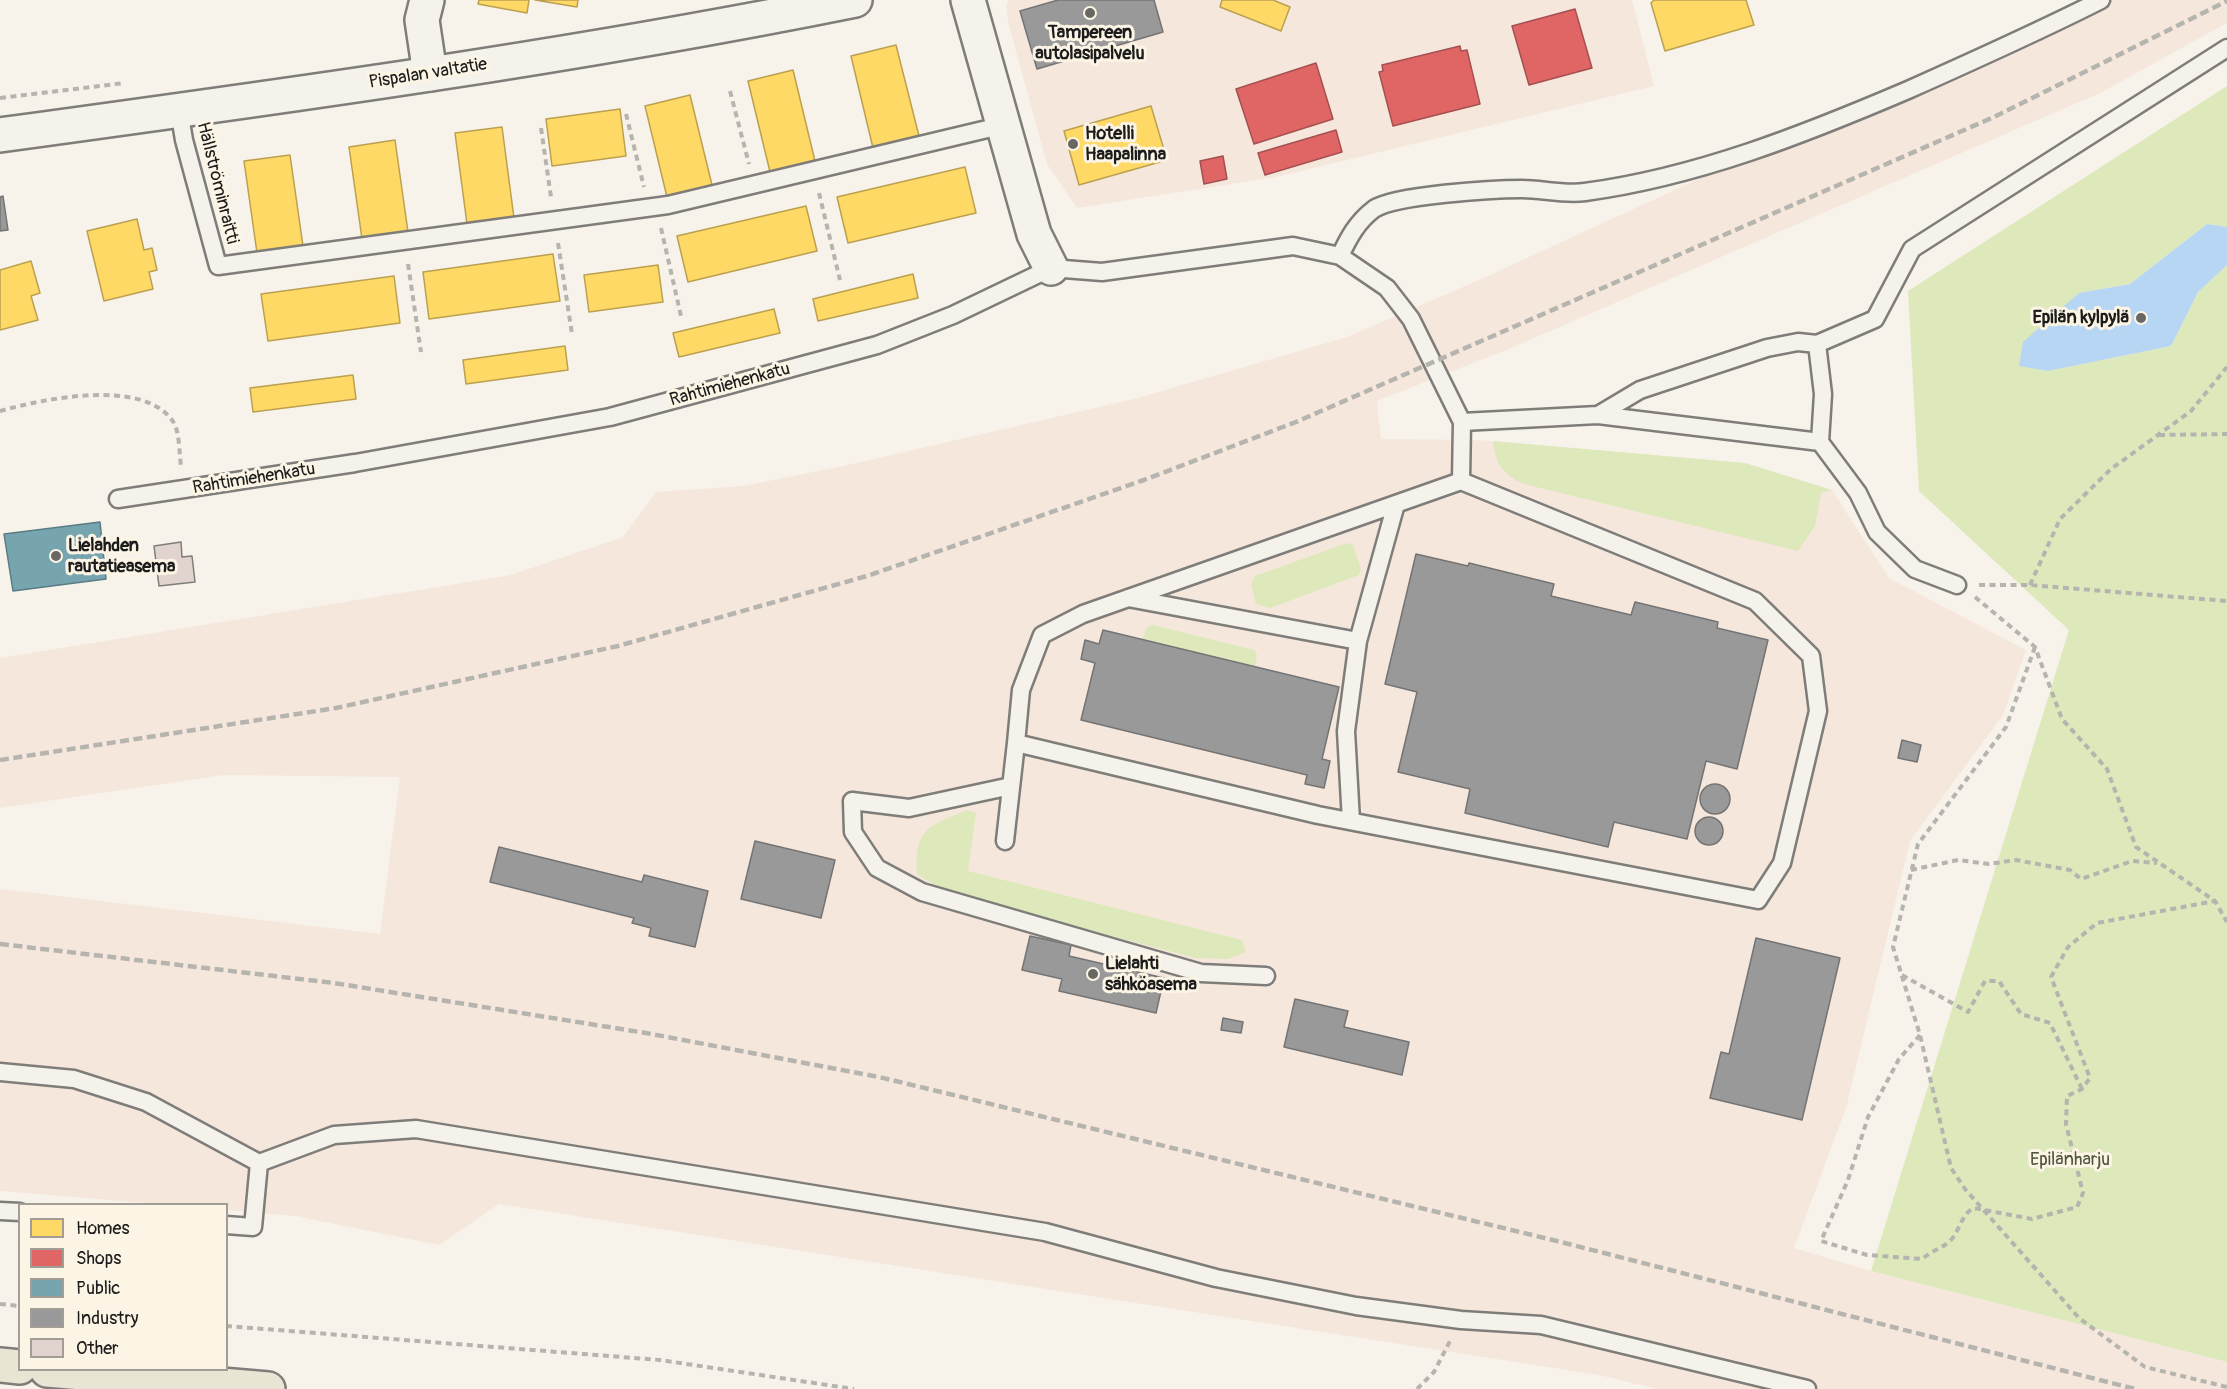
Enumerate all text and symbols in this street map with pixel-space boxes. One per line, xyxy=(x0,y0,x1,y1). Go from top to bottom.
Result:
marker: Tampereen autolasipalvelu xyxy=(1083,6,1097,20)
place label: Tampereen autolasipalvelu xyxy=(1035,22,1145,64)
street label: Pispalan valtatie xyxy=(367,54,489,94)
street label: Hällströminraitti xyxy=(191,120,243,246)
place label: Hotelli Haapalinna xyxy=(1085,123,1166,166)
marker: Hotelli Haapalinna xyxy=(1066,137,1080,151)
place label: Epilän kylpylä xyxy=(2032,307,2129,329)
marker: Epilän kylpylä xyxy=(2134,311,2148,325)
street label: Rahtimiehenkatu xyxy=(667,359,793,411)
street label: Rahtimiehenkatu xyxy=(191,459,317,499)
place label: Lielahden rautatieasema xyxy=(68,535,175,578)
marker: Lielahden rautatieasema xyxy=(49,549,63,563)
place label: Lielahti sähköasema xyxy=(1105,953,1197,996)
marker: Lielahti sähköasema xyxy=(1086,967,1100,981)
park label: Epilänharju xyxy=(2030,1149,2110,1171)
legend xyxy=(18,1203,228,1371)
text: Homes xyxy=(76,1217,129,1240)
text: Shops xyxy=(76,1247,121,1270)
text: Public xyxy=(76,1277,120,1300)
text: Industry xyxy=(76,1307,139,1330)
text: Other xyxy=(76,1337,118,1360)

